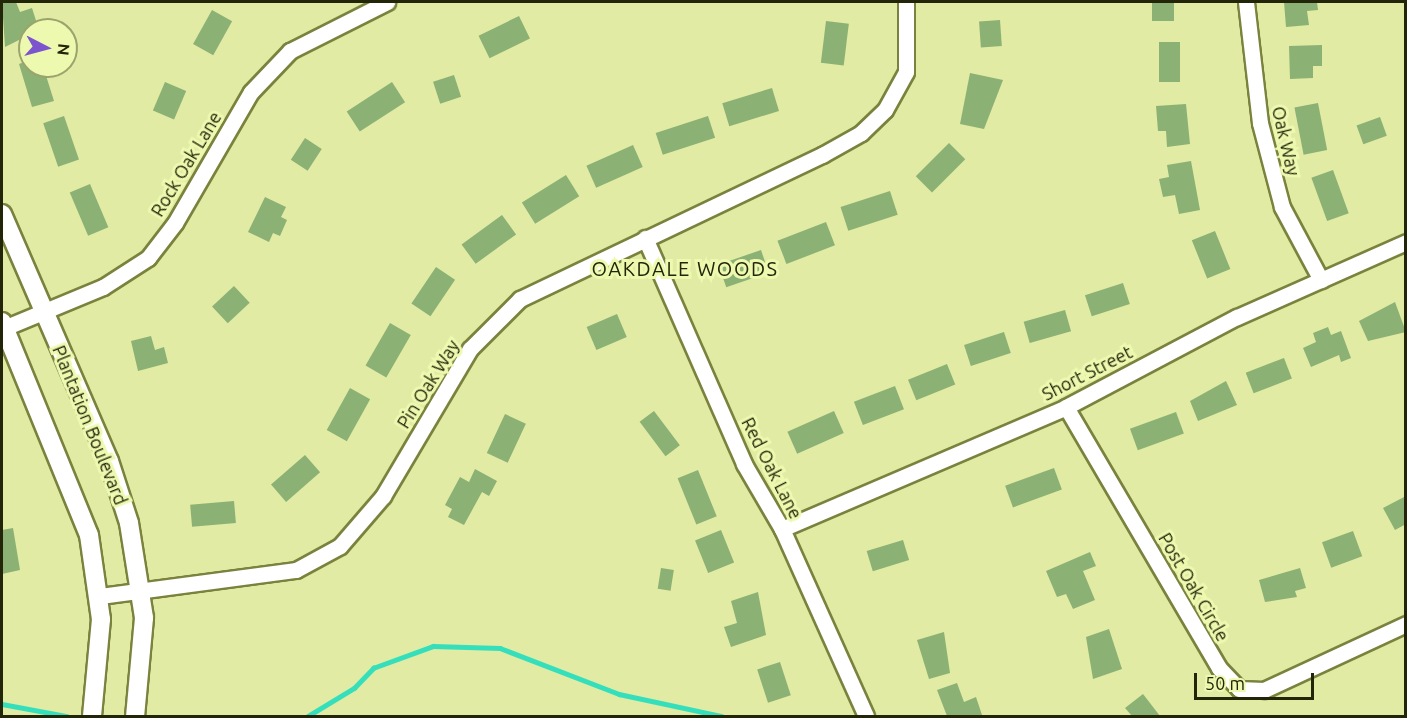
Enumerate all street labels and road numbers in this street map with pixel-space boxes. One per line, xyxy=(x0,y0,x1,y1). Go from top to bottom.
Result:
street label: Oak Way xyxy=(1268,104,1304,178)
street label: Rock Oak Lane xyxy=(146,108,226,220)
street label: Pin Oak Way xyxy=(392,336,464,432)
street label: Short Street xyxy=(1038,341,1136,405)
street label: Plantation Boulevard xyxy=(48,342,132,508)
street label: Red Oak Lane xyxy=(737,414,807,522)
street label: Post Oak Circle xyxy=(1154,529,1234,645)

